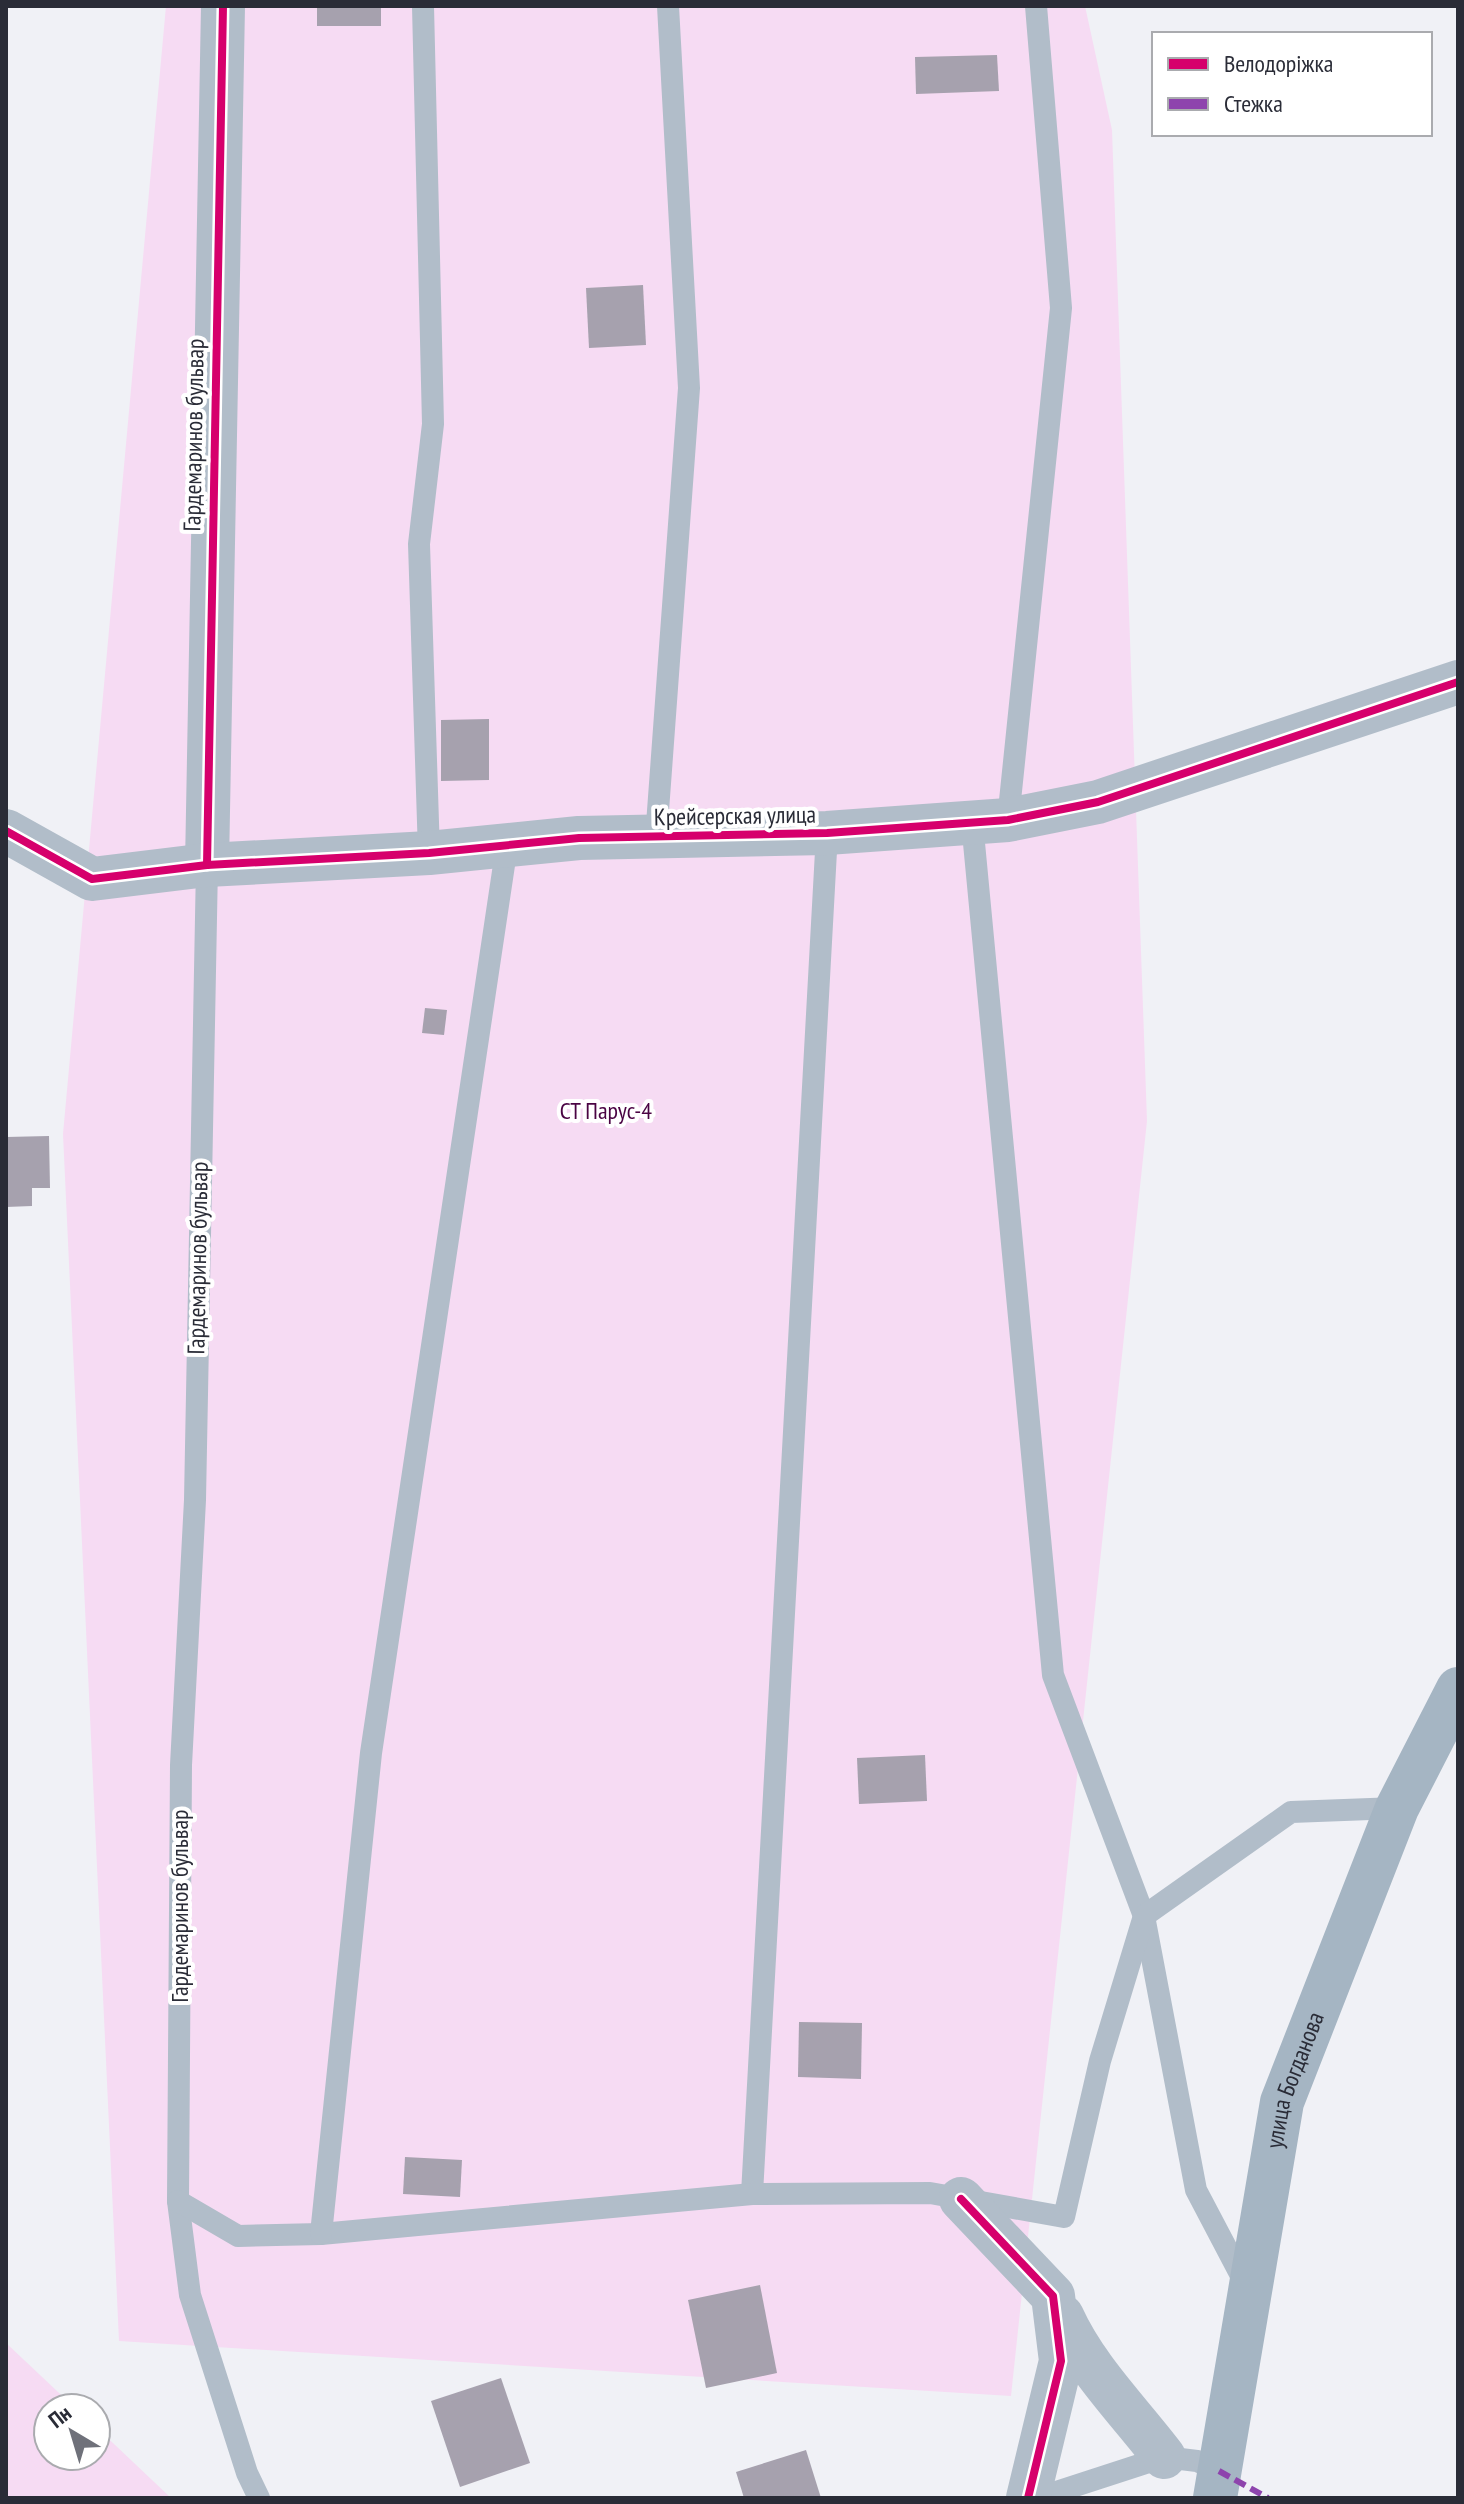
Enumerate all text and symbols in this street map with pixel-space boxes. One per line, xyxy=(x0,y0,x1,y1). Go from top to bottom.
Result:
legend xyxy=(1152,32,1432,136)
text: Велодоріжка xyxy=(1224,48,1333,79)
text: Стежка xyxy=(1224,88,1283,119)
street label: Гардемаринов бульвар xyxy=(176,338,211,532)
street label: Крейсерская улица xyxy=(654,799,816,832)
park label: СТ Парус-4 xyxy=(560,1095,652,1126)
street label: Гардемаринов бульвар xyxy=(180,1161,215,1355)
street label: Гардемаринов бульвар xyxy=(164,1810,195,2002)
street label: улица Богданова xyxy=(1258,2007,1331,2151)
north arrow xyxy=(32,2392,112,2472)
text: Пн xyxy=(43,2399,77,2434)

